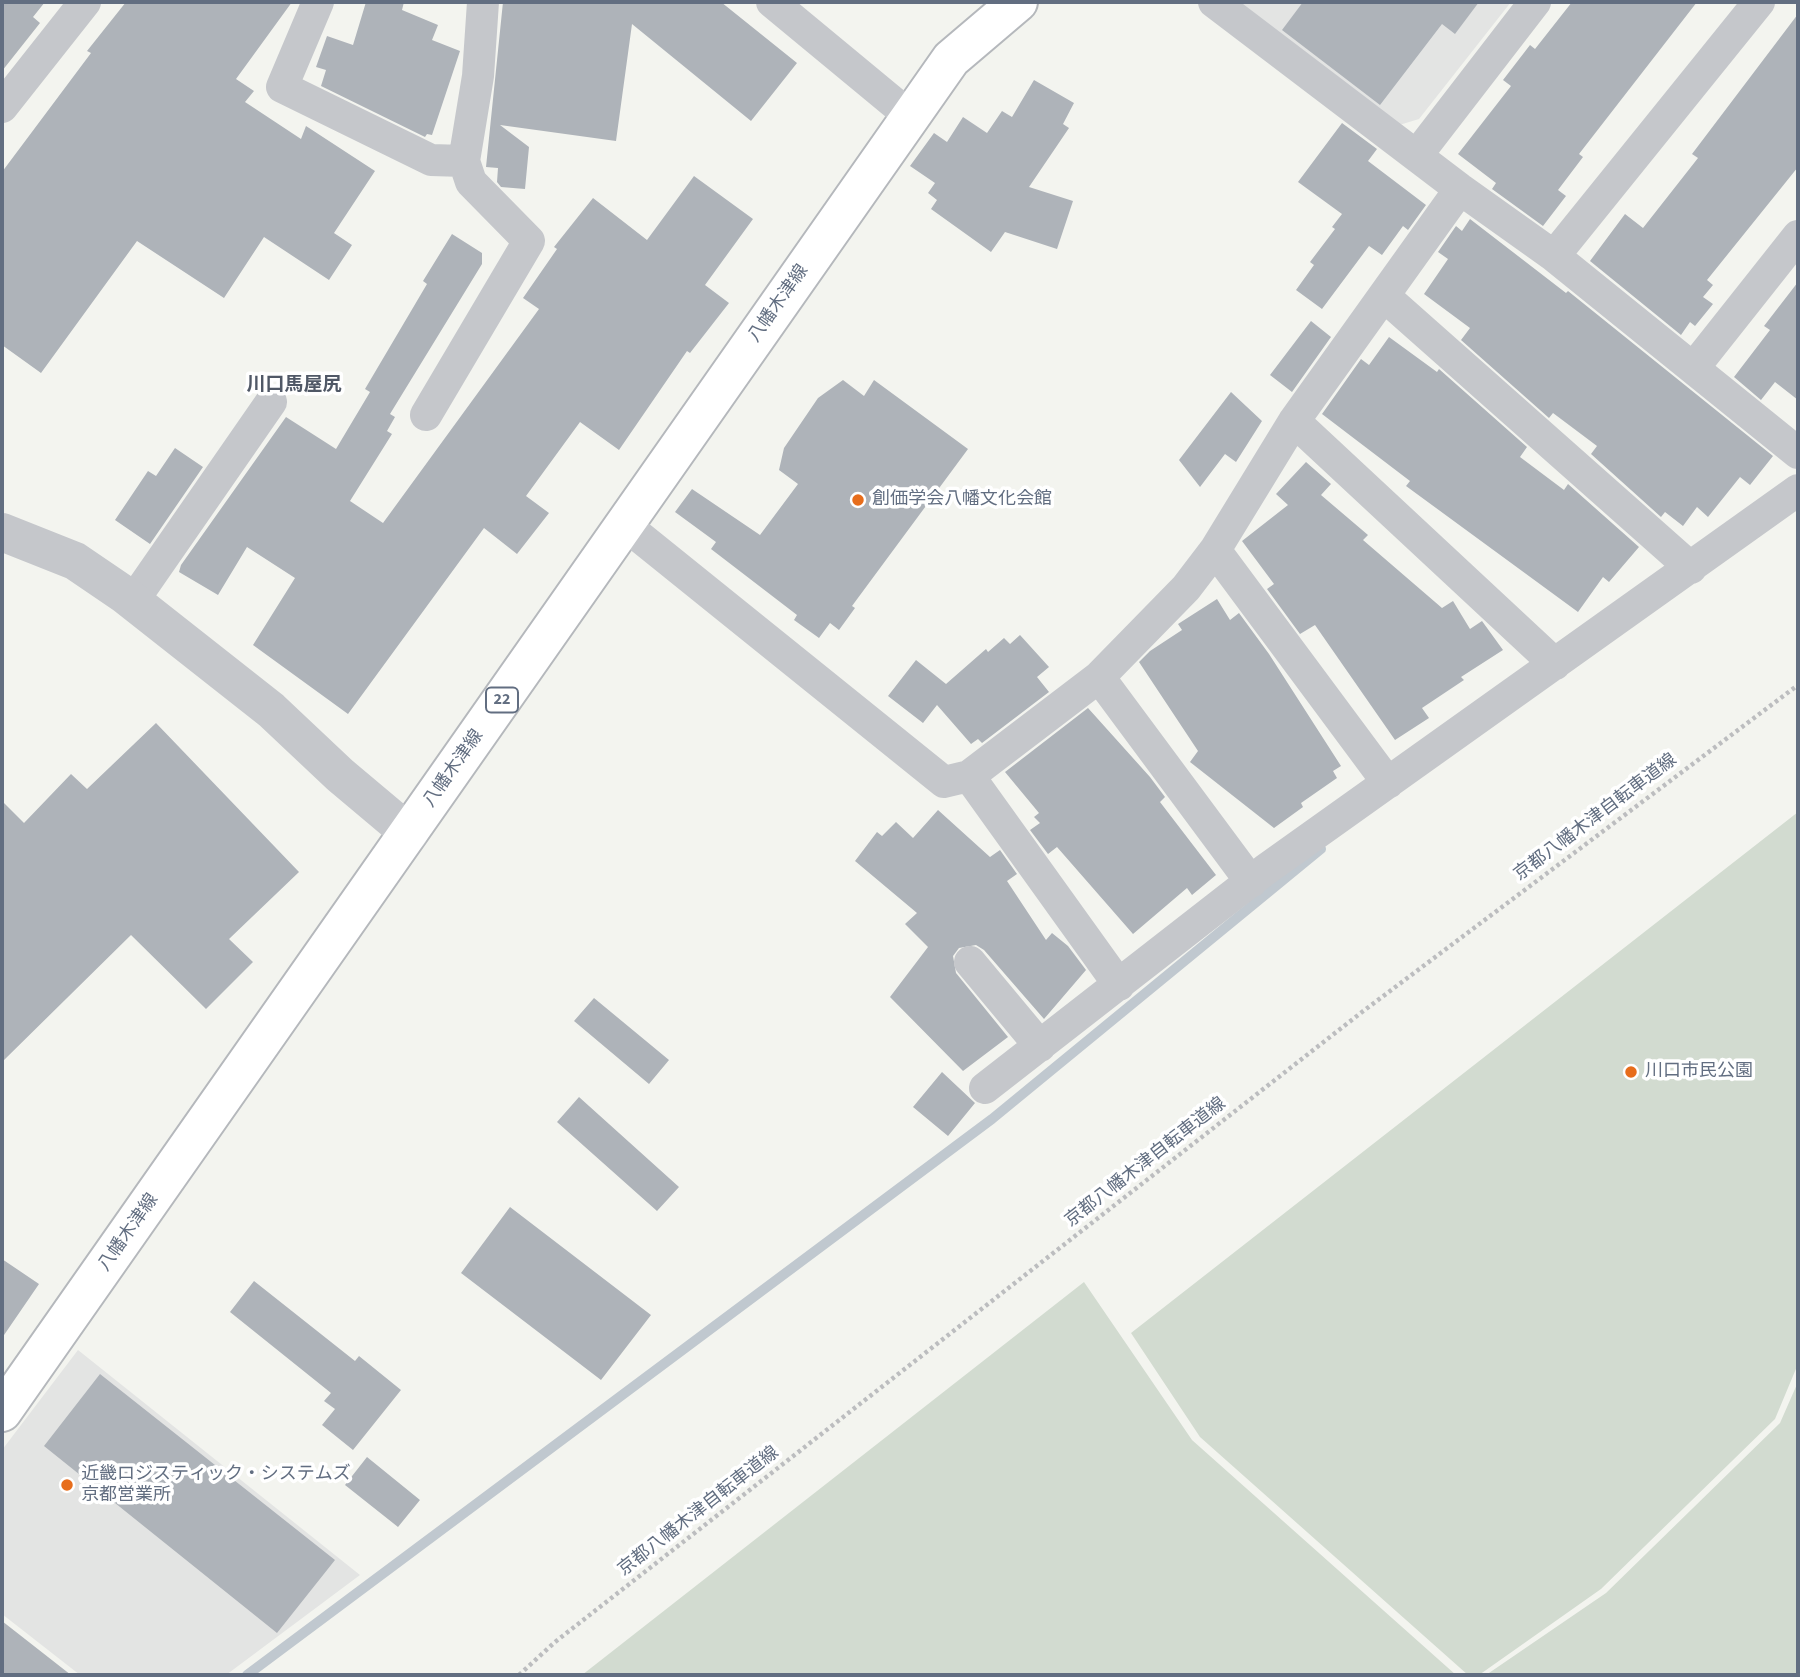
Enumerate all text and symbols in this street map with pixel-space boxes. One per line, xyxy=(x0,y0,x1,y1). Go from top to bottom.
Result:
street label: 八幡木津線 xyxy=(744,261,814,347)
district label: 川口馬屋尻 xyxy=(247,375,341,397)
place label: 創価学会八幡文化会館 xyxy=(872,489,1052,511)
marker: 創価学会八幡文化会館 xyxy=(850,492,866,508)
road number: 22 xyxy=(486,688,518,712)
street label: 八幡木津線 xyxy=(419,726,489,812)
street label: 京都八幡木津自転車道線 xyxy=(1510,750,1682,886)
place label: 川口市民公園 xyxy=(1645,1061,1753,1083)
marker: 川口市民公園 xyxy=(1623,1064,1639,1080)
street label: 京都八幡木津自転車道線 xyxy=(1061,1094,1231,1232)
street label: 八幡木津線 xyxy=(94,1190,164,1276)
street label: 京都八幡木津自転車道線 xyxy=(614,1443,784,1581)
place label: 近畿ロジスティック・システムズ 京都営業所 xyxy=(81,1464,351,1506)
marker: 近畿ロジスティック・システムズ 京都営業所 xyxy=(59,1477,75,1493)

